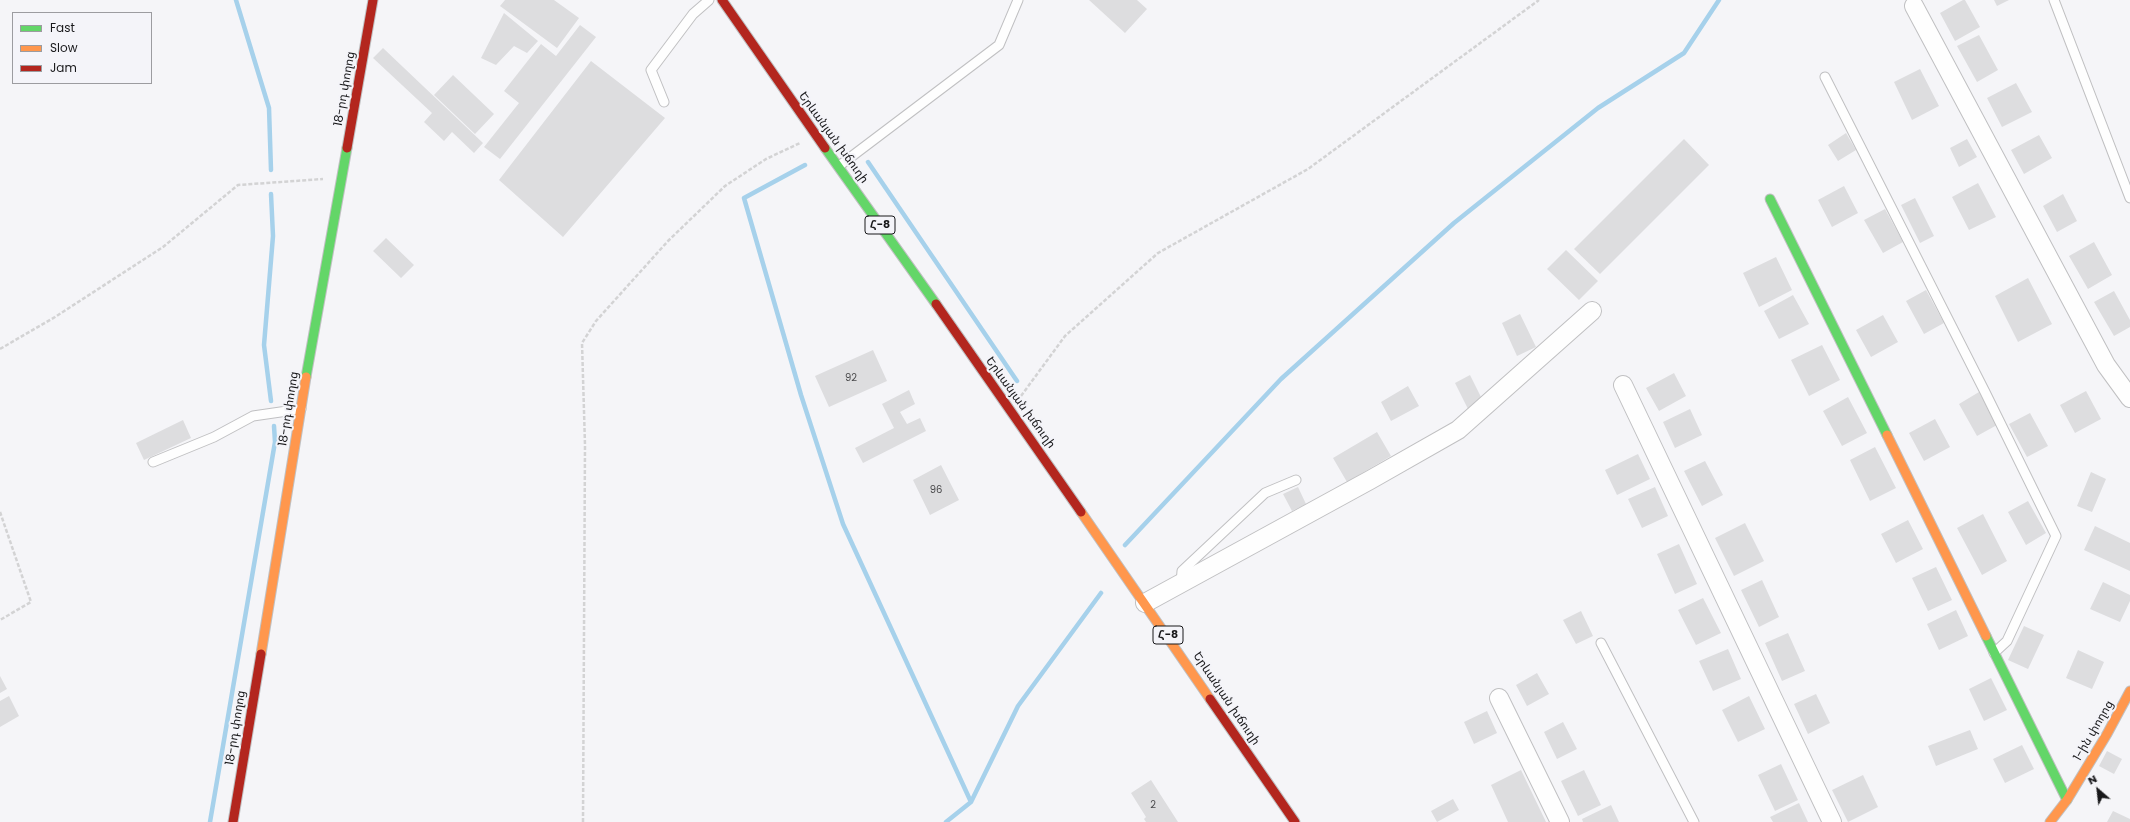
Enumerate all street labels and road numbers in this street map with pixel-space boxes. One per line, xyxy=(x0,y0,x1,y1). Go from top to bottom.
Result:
street label: 18-րդ փողոց xyxy=(331,50,359,128)
street label: Երևանյան խճուղի xyxy=(795,90,871,186)
road number: Հ-8 xyxy=(865,216,895,234)
street label: Երևանյան խճուղի xyxy=(982,355,1058,451)
street label: 18-րդ փողոց xyxy=(276,371,302,447)
road number: Հ-8 xyxy=(1153,626,1183,644)
street label: Երևանյան խճուղի xyxy=(1189,650,1263,748)
street label: 18-րդ փողոց xyxy=(223,690,249,766)
street label: 1-ին փողոց xyxy=(2071,698,2117,764)

